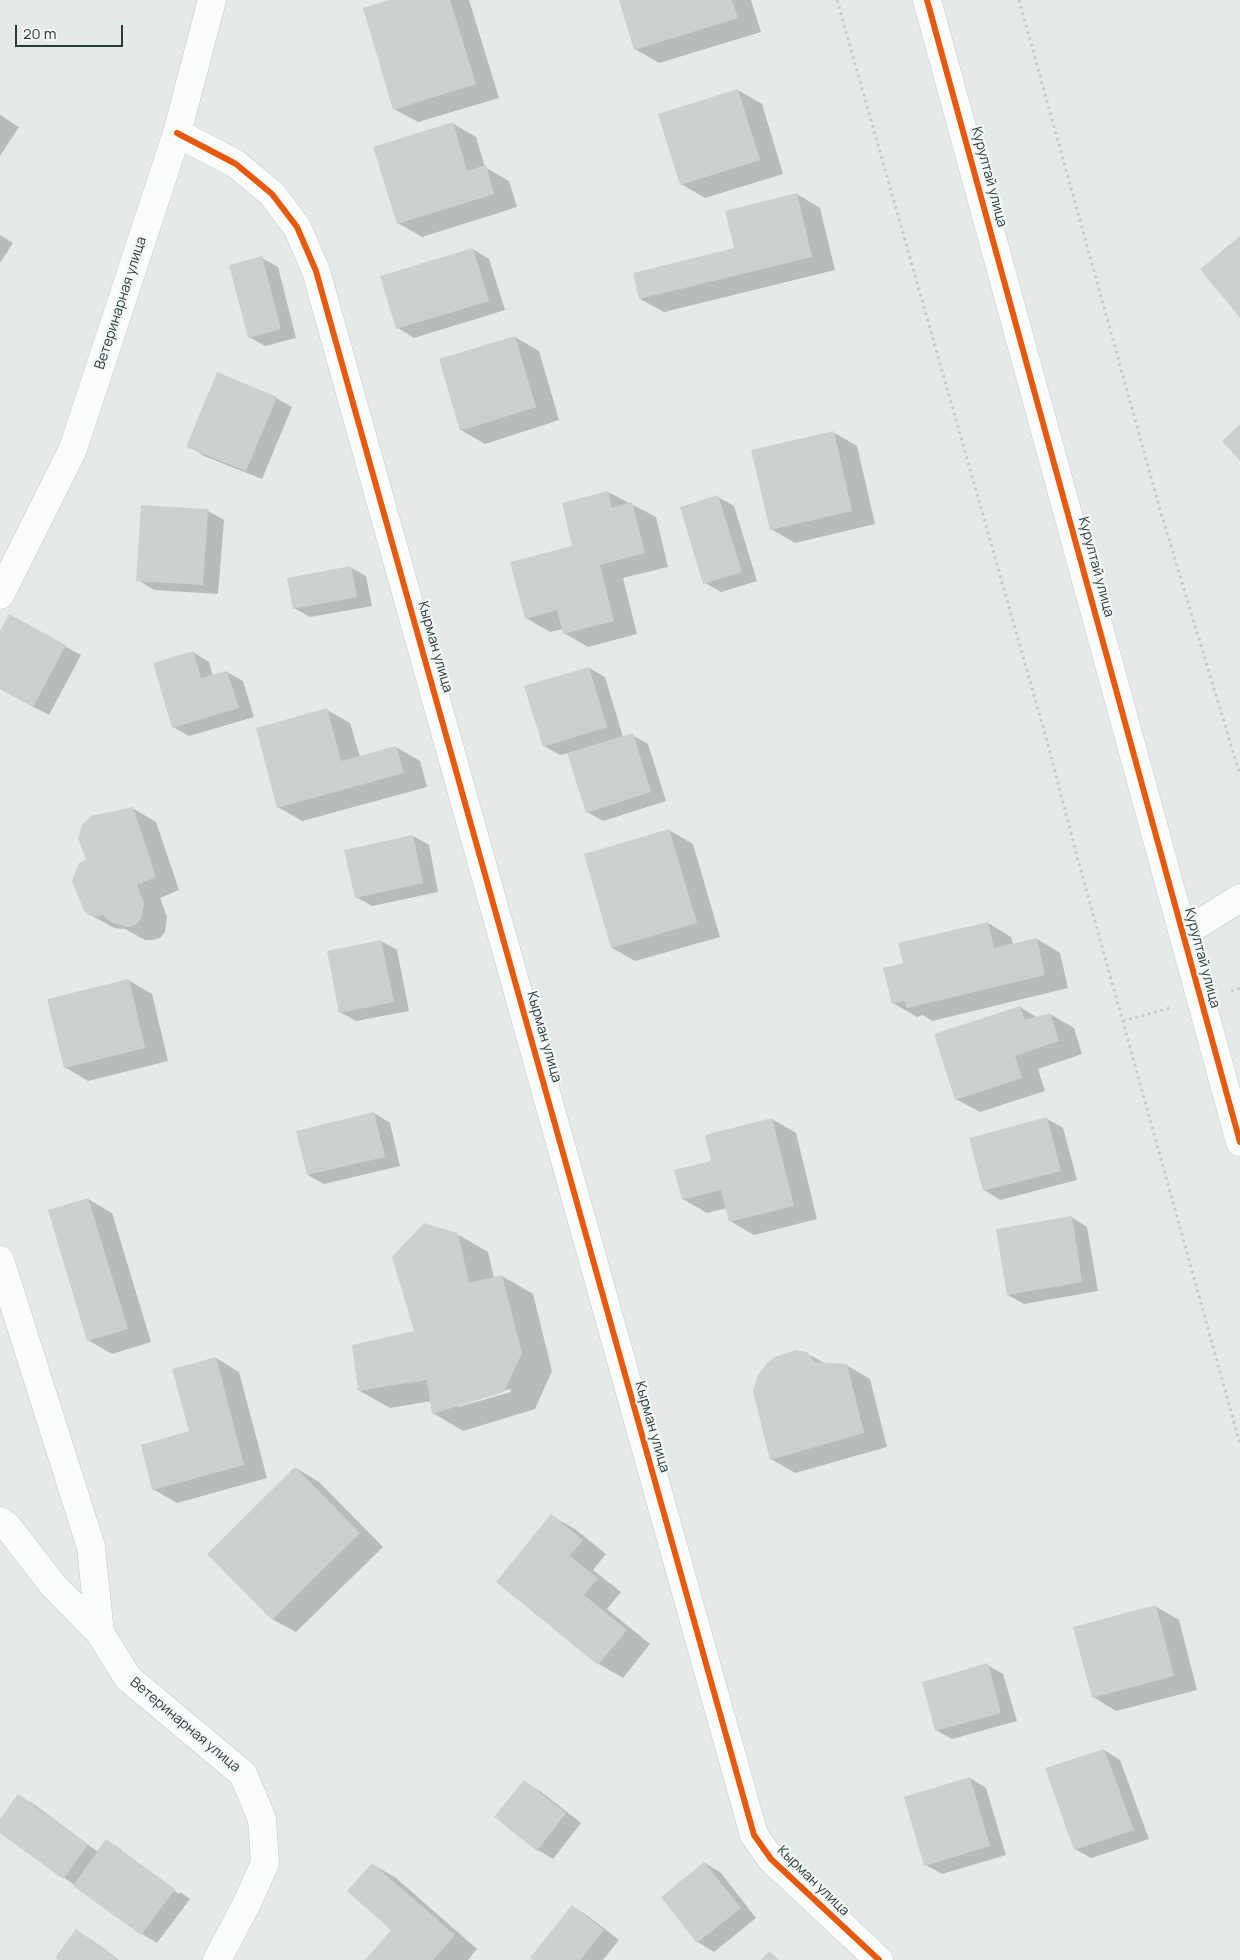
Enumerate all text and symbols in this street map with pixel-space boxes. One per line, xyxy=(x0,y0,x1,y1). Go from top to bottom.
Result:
scale bar xyxy=(18,15,125,47)
text: 20 m xyxy=(23,23,56,44)
street label: Курултай улица xyxy=(968,125,1010,229)
street label: Ветеринарная улица xyxy=(92,234,150,372)
street label: Курултай улица xyxy=(1075,515,1117,619)
street label: Кырман улица xyxy=(414,599,456,695)
street label: Курултай улица xyxy=(1181,906,1223,1010)
street label: Кырман улица xyxy=(523,989,565,1085)
street label: Кырман улица xyxy=(631,1379,673,1475)
street label: Ветеринарная улица xyxy=(126,1674,244,1776)
street label: Кырман улица xyxy=(773,1842,853,1920)

